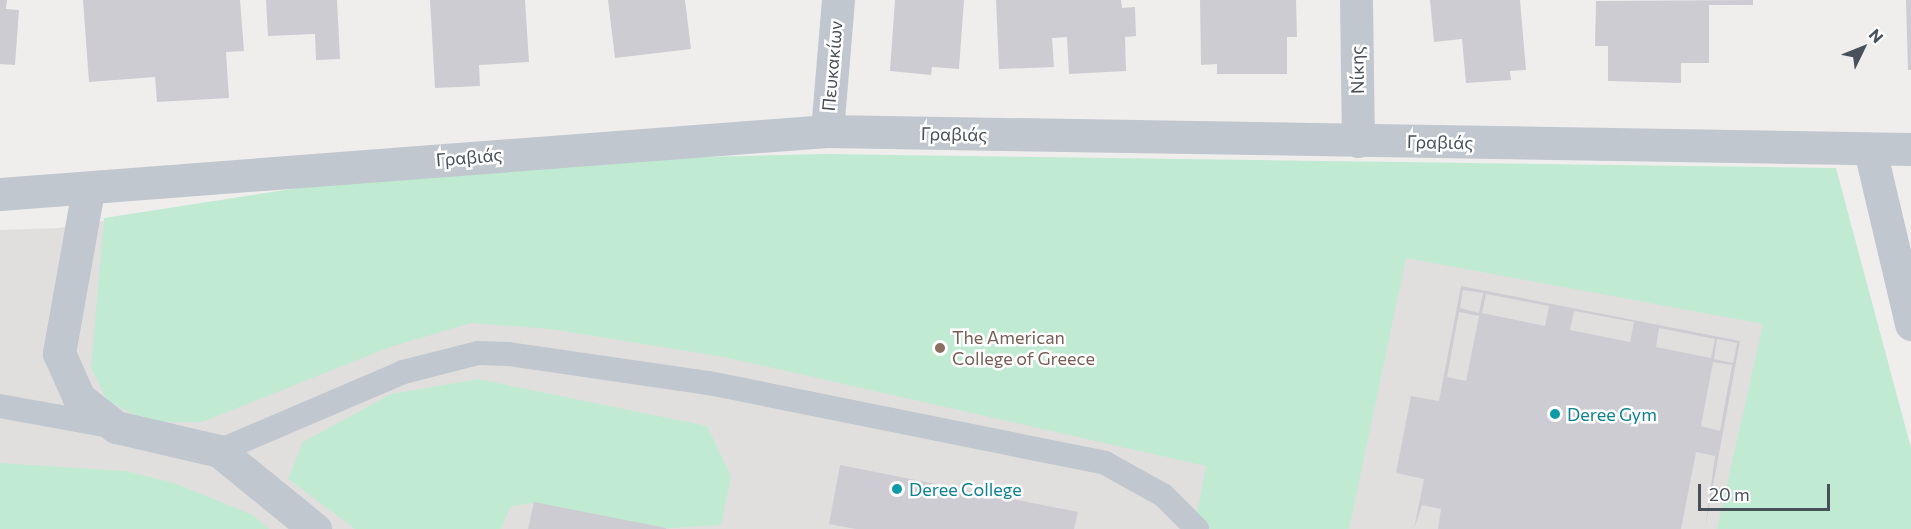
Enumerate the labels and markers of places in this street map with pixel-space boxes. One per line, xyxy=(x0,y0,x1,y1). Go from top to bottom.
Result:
place label: The American College of Greece xyxy=(952,327,1095,370)
marker: The American College of Greece xyxy=(933,341,947,355)
place label: Deree Gym xyxy=(1567,403,1657,425)
marker: Deree Gym xyxy=(1548,407,1562,421)
place label: Deree College xyxy=(909,478,1022,500)
marker: Deree College xyxy=(890,482,904,496)

